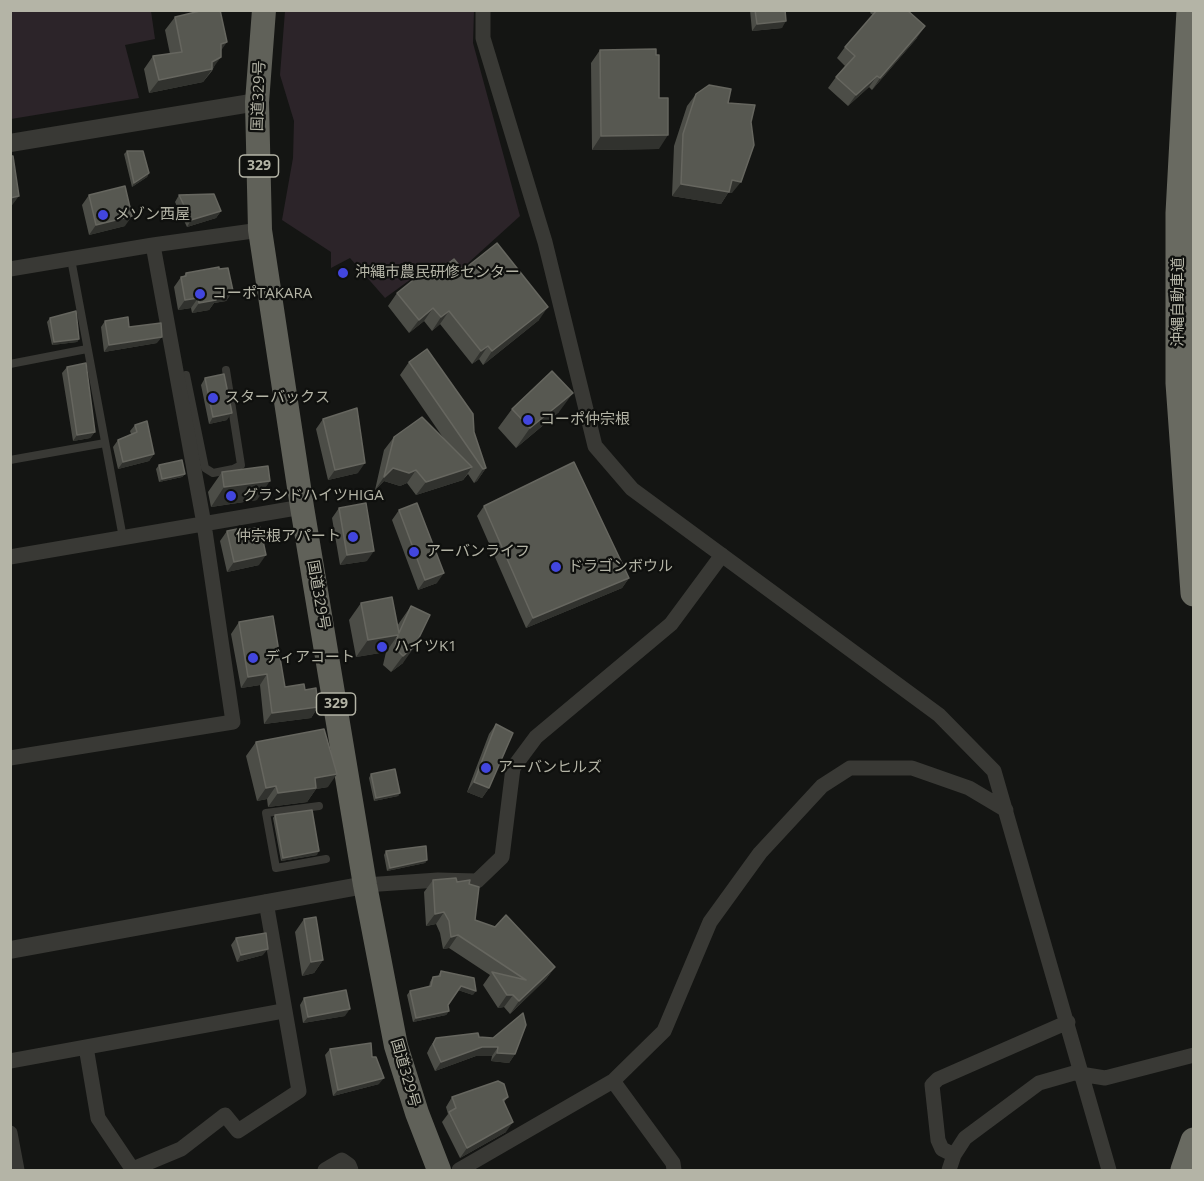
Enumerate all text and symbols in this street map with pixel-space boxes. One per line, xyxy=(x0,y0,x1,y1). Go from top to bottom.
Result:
street label: 国道329号 xyxy=(249,60,269,132)
road number: 329 xyxy=(240,155,278,177)
place label: メゾン西屋 xyxy=(115,206,190,224)
marker: メゾン西屋 xyxy=(96,208,110,222)
street label: 沖縄自動車道 xyxy=(1170,257,1188,347)
place label: 沖縄市農民研修センター xyxy=(355,264,520,282)
marker: 沖縄市農民研修センター xyxy=(336,266,350,280)
place label: コーポTAKARA xyxy=(212,285,312,303)
marker: コーポTAKARA xyxy=(193,287,207,301)
place label: スターバックス xyxy=(225,389,330,407)
marker: スターバックス xyxy=(206,391,220,405)
place label: コーポ仲宗根 xyxy=(540,411,630,429)
marker: コーポ仲宗根 xyxy=(521,413,535,427)
place label: グランドハイツHIGA xyxy=(243,487,384,505)
marker: グランドハイツHIGA xyxy=(224,489,238,503)
place label: 仲宗根アパート xyxy=(236,528,341,546)
marker: 仲宗根アパート xyxy=(346,530,360,544)
place label: アーバンライフ xyxy=(426,543,530,561)
marker: アーバンライフ xyxy=(407,545,421,559)
place label: ドラゴンボウル xyxy=(568,558,673,576)
street label: 国道329号 xyxy=(303,559,333,631)
marker: ドラゴンボウル xyxy=(549,560,563,574)
place label: ハイツK1 xyxy=(394,638,457,656)
marker: ハイツK1 xyxy=(375,640,389,654)
place label: ディアコート xyxy=(265,649,355,667)
marker: ディアコート xyxy=(246,651,260,665)
road number: 329 xyxy=(316,693,356,715)
place label: アーバンヒルズ xyxy=(498,759,602,777)
marker: アーバンヒルズ xyxy=(479,761,493,775)
street label: 国道329号 xyxy=(387,1037,423,1109)

